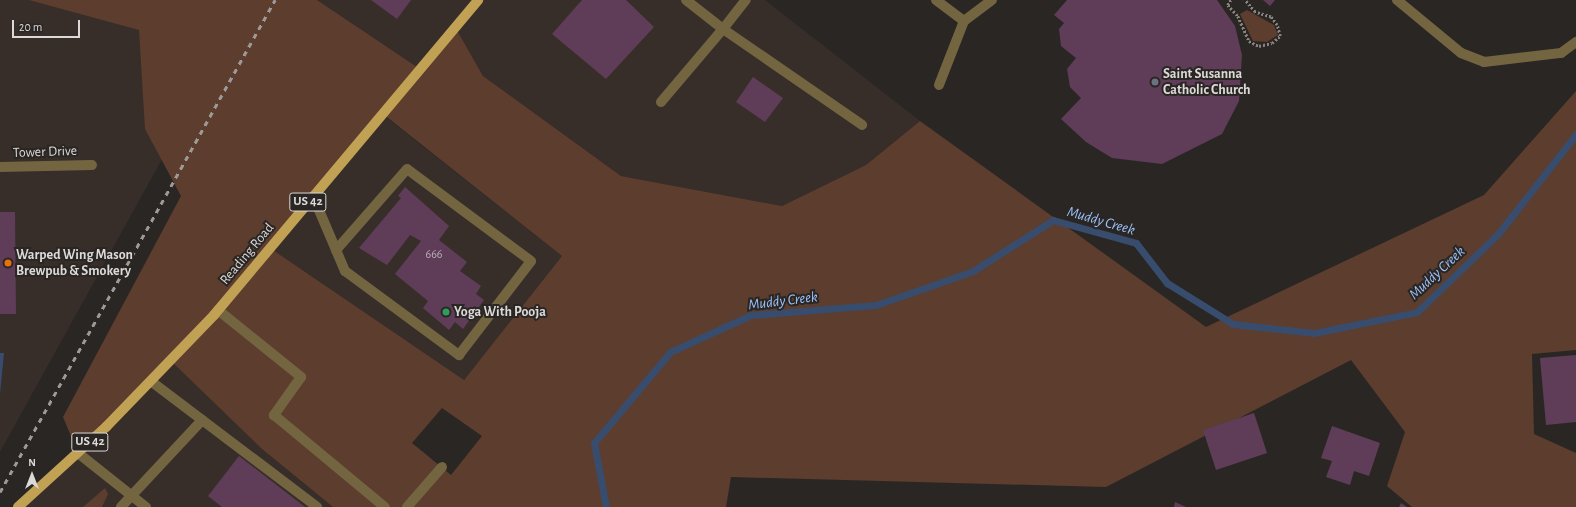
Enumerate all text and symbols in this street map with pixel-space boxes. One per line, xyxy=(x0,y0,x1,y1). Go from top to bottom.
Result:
scale bar xyxy=(14,12,82,38)
text: 20 m xyxy=(19,21,42,33)
place label: Saint Susanna Catholic Church xyxy=(1163,66,1251,98)
marker: Saint Susanna Catholic Church xyxy=(1150,77,1160,87)
street label: Tower Drive xyxy=(13,142,77,162)
road number: US 42 xyxy=(289,191,327,213)
water label: Muddy Creek xyxy=(1065,203,1137,239)
street label: Reading Road xyxy=(216,220,278,288)
water label: Muddy Creek xyxy=(1405,243,1469,303)
place label: Warped Wing Mason Brewpub & Smokery xyxy=(16,247,133,280)
house number: 666 xyxy=(426,248,442,262)
marker: Warped Wing Mason Brewpub & Smokery xyxy=(3,258,13,268)
water label: Muddy Creek xyxy=(747,288,819,314)
place label: Yoga With Pooja xyxy=(454,304,546,320)
marker: Yoga With Pooja xyxy=(441,307,451,317)
road number: US 42 xyxy=(71,431,109,453)
north arrow xyxy=(12,455,52,495)
text: N xyxy=(28,457,36,468)

